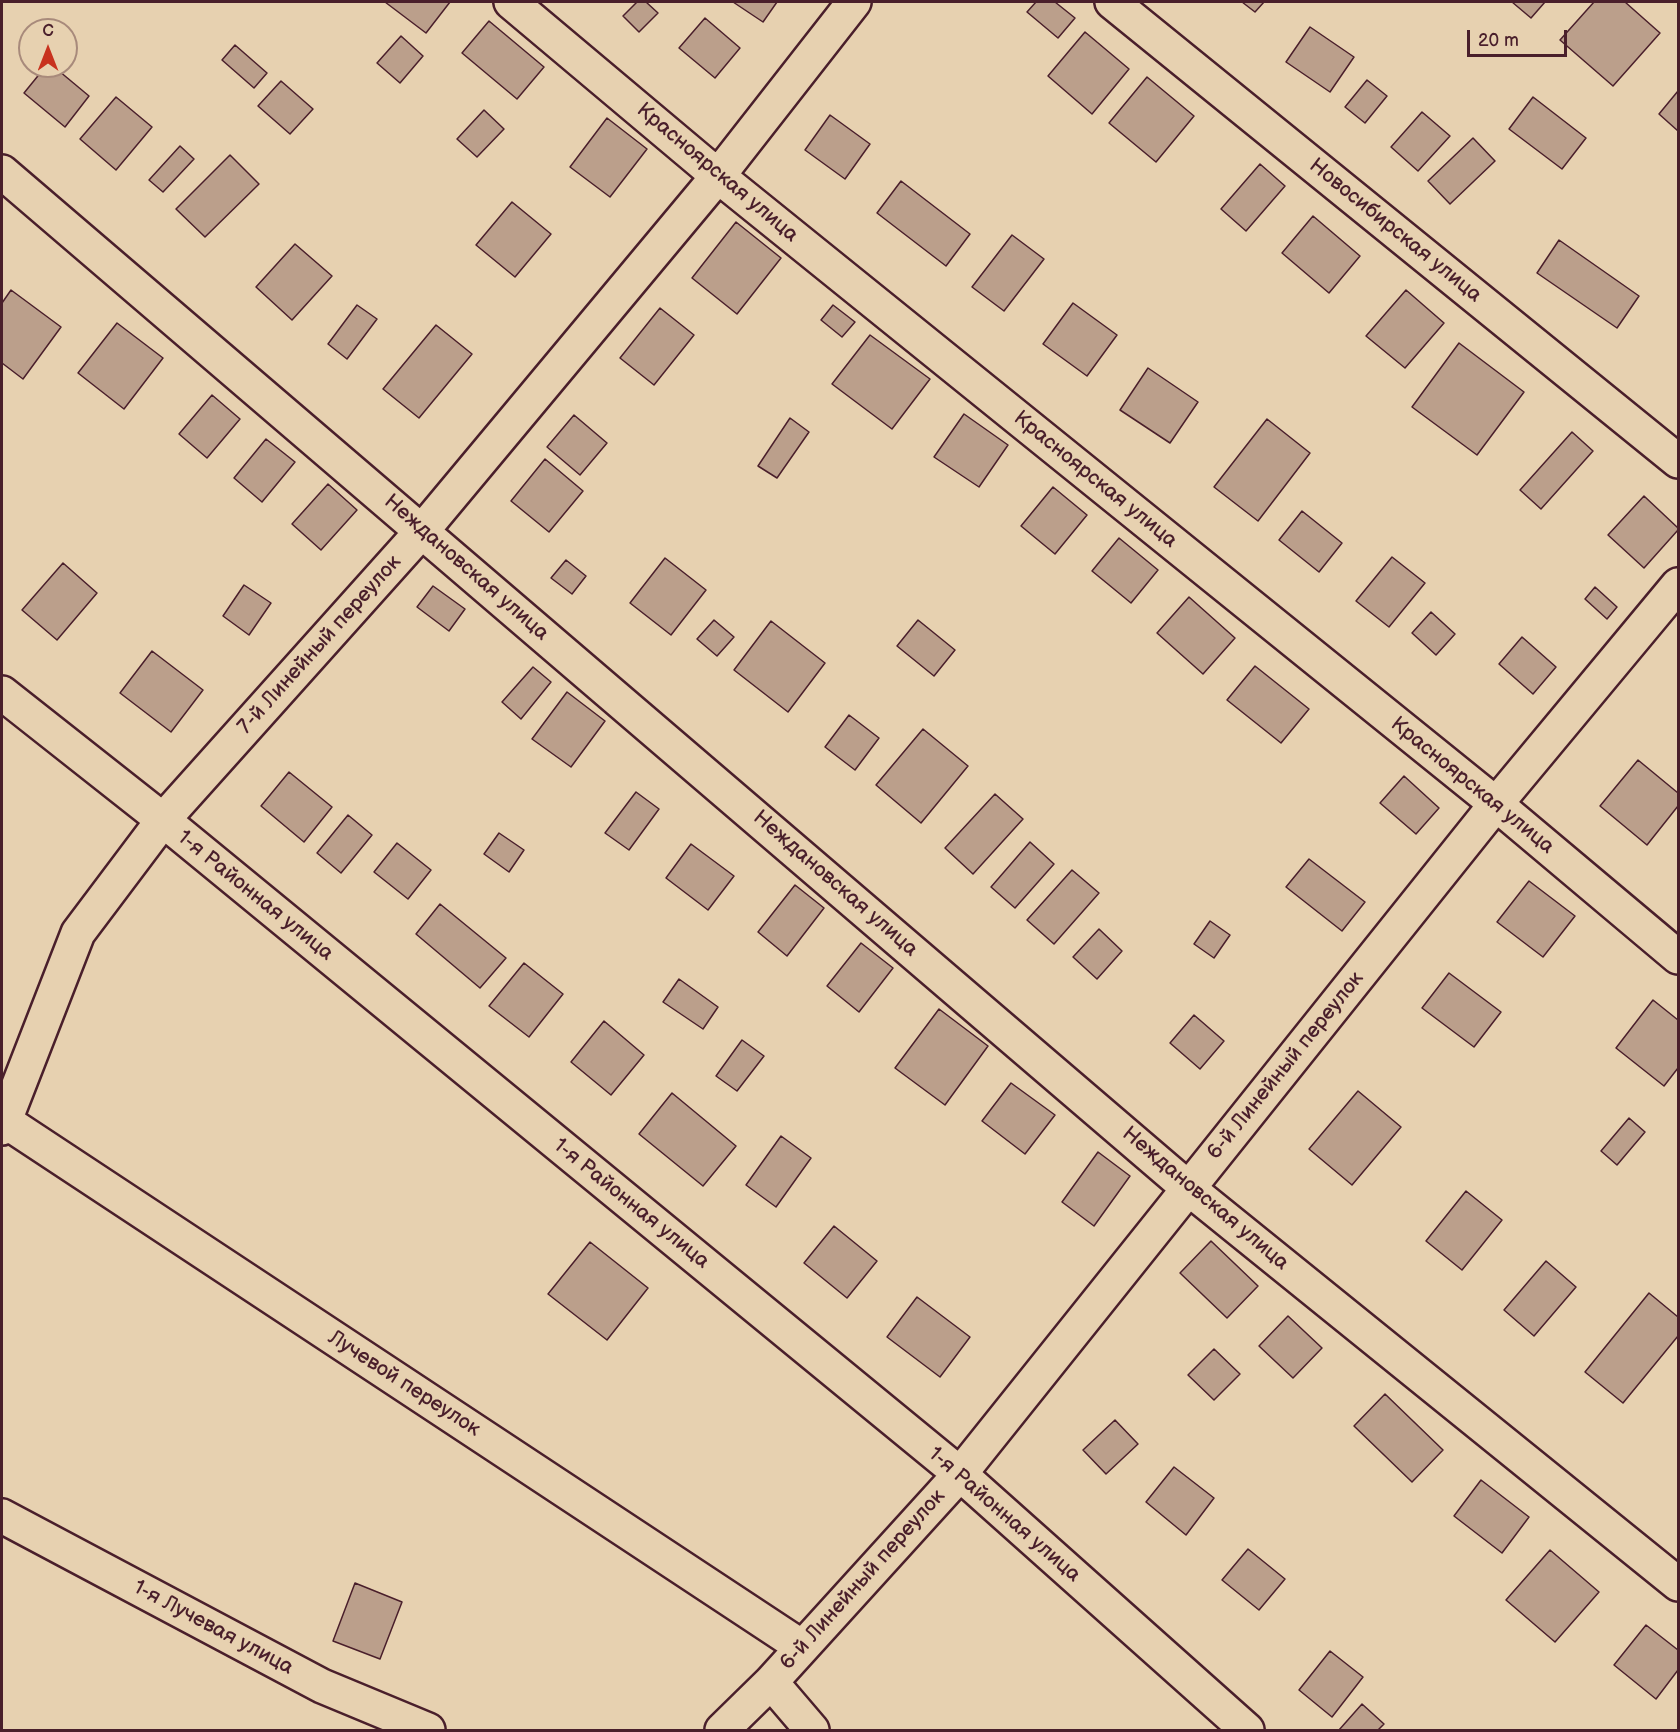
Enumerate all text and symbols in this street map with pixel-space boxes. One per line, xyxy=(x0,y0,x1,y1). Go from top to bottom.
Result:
north arrow xyxy=(18,18,78,78)
scale bar xyxy=(1470,18,1570,56)
text: С xyxy=(42,22,54,41)
text: 20 m xyxy=(1478,30,1519,51)
street label: Красноярская улица xyxy=(631,98,803,248)
street label: Новосибирская улица xyxy=(1304,154,1486,308)
street label: Красноярская улица xyxy=(1008,406,1182,554)
street label: Неждановская улица xyxy=(379,490,553,646)
street label: 7-й Линейный переулок xyxy=(233,550,407,740)
street label: Красноярская улица xyxy=(1385,712,1559,860)
street label: Неждановская улица xyxy=(748,806,922,962)
street label: 1-я Районная улица xyxy=(172,825,338,967)
street label: 6-й Линейный переулок xyxy=(1202,967,1370,1165)
street label: Неждановская улица xyxy=(1117,1122,1293,1276)
street label: 1-я Районная улица xyxy=(548,1133,714,1275)
street label: Лучевой переулок xyxy=(323,1325,485,1443)
street label: 1-я Районная улица xyxy=(923,1442,1085,1588)
street label: 6-й Линейный переулок xyxy=(775,1484,951,1676)
street label: 1-я Лучевая улица xyxy=(129,1575,297,1681)

